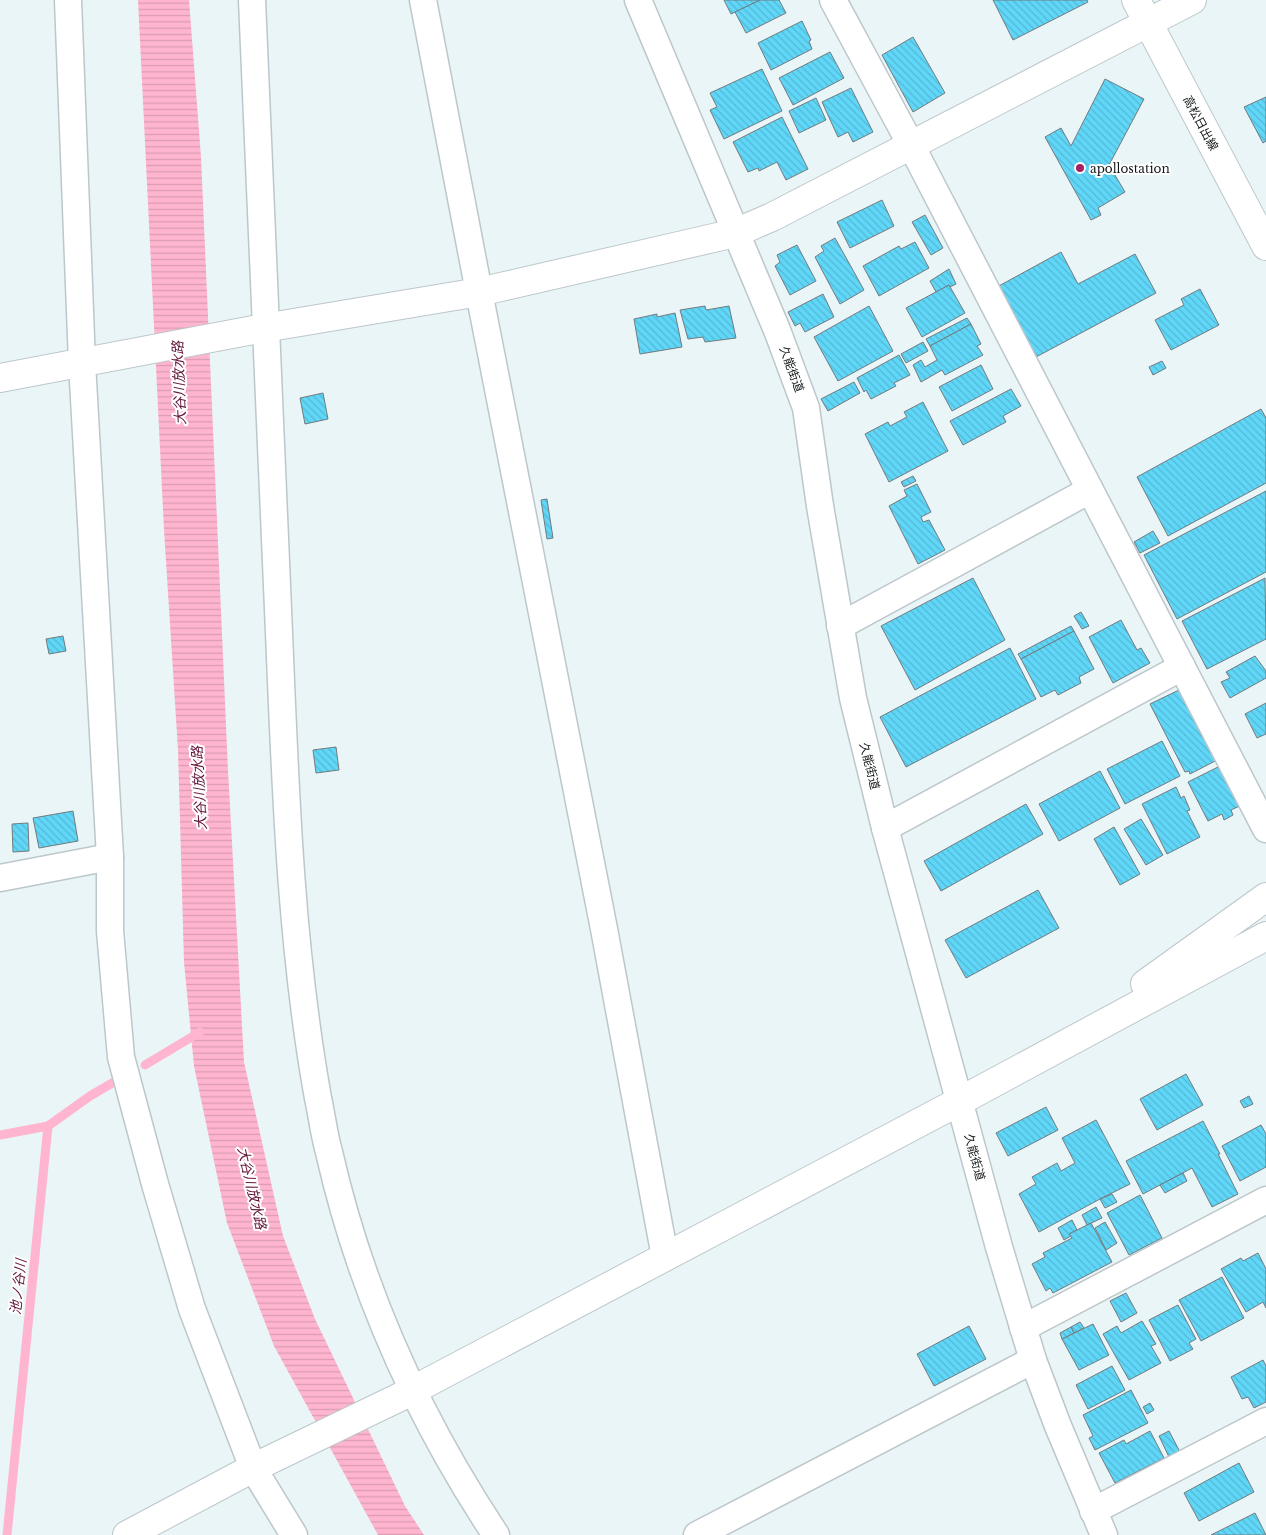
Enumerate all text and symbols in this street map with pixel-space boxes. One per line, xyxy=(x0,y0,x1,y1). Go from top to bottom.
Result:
street label: 高松日出線 xyxy=(1180,93,1222,153)
place label: apollostation xyxy=(1090,161,1170,176)
marker: apollostation xyxy=(1074,162,1086,174)
water label: 大谷川放水路 xyxy=(169,340,189,425)
street label: 久能街道 xyxy=(777,344,807,394)
street label: 久能街道 xyxy=(857,741,883,791)
water label: 大谷川放水路 xyxy=(188,745,210,830)
street label: 久能街道 xyxy=(962,1132,988,1182)
water label: 大谷川放水路 xyxy=(234,1145,270,1232)
water label: 池ノ谷川 xyxy=(6,1256,30,1316)

